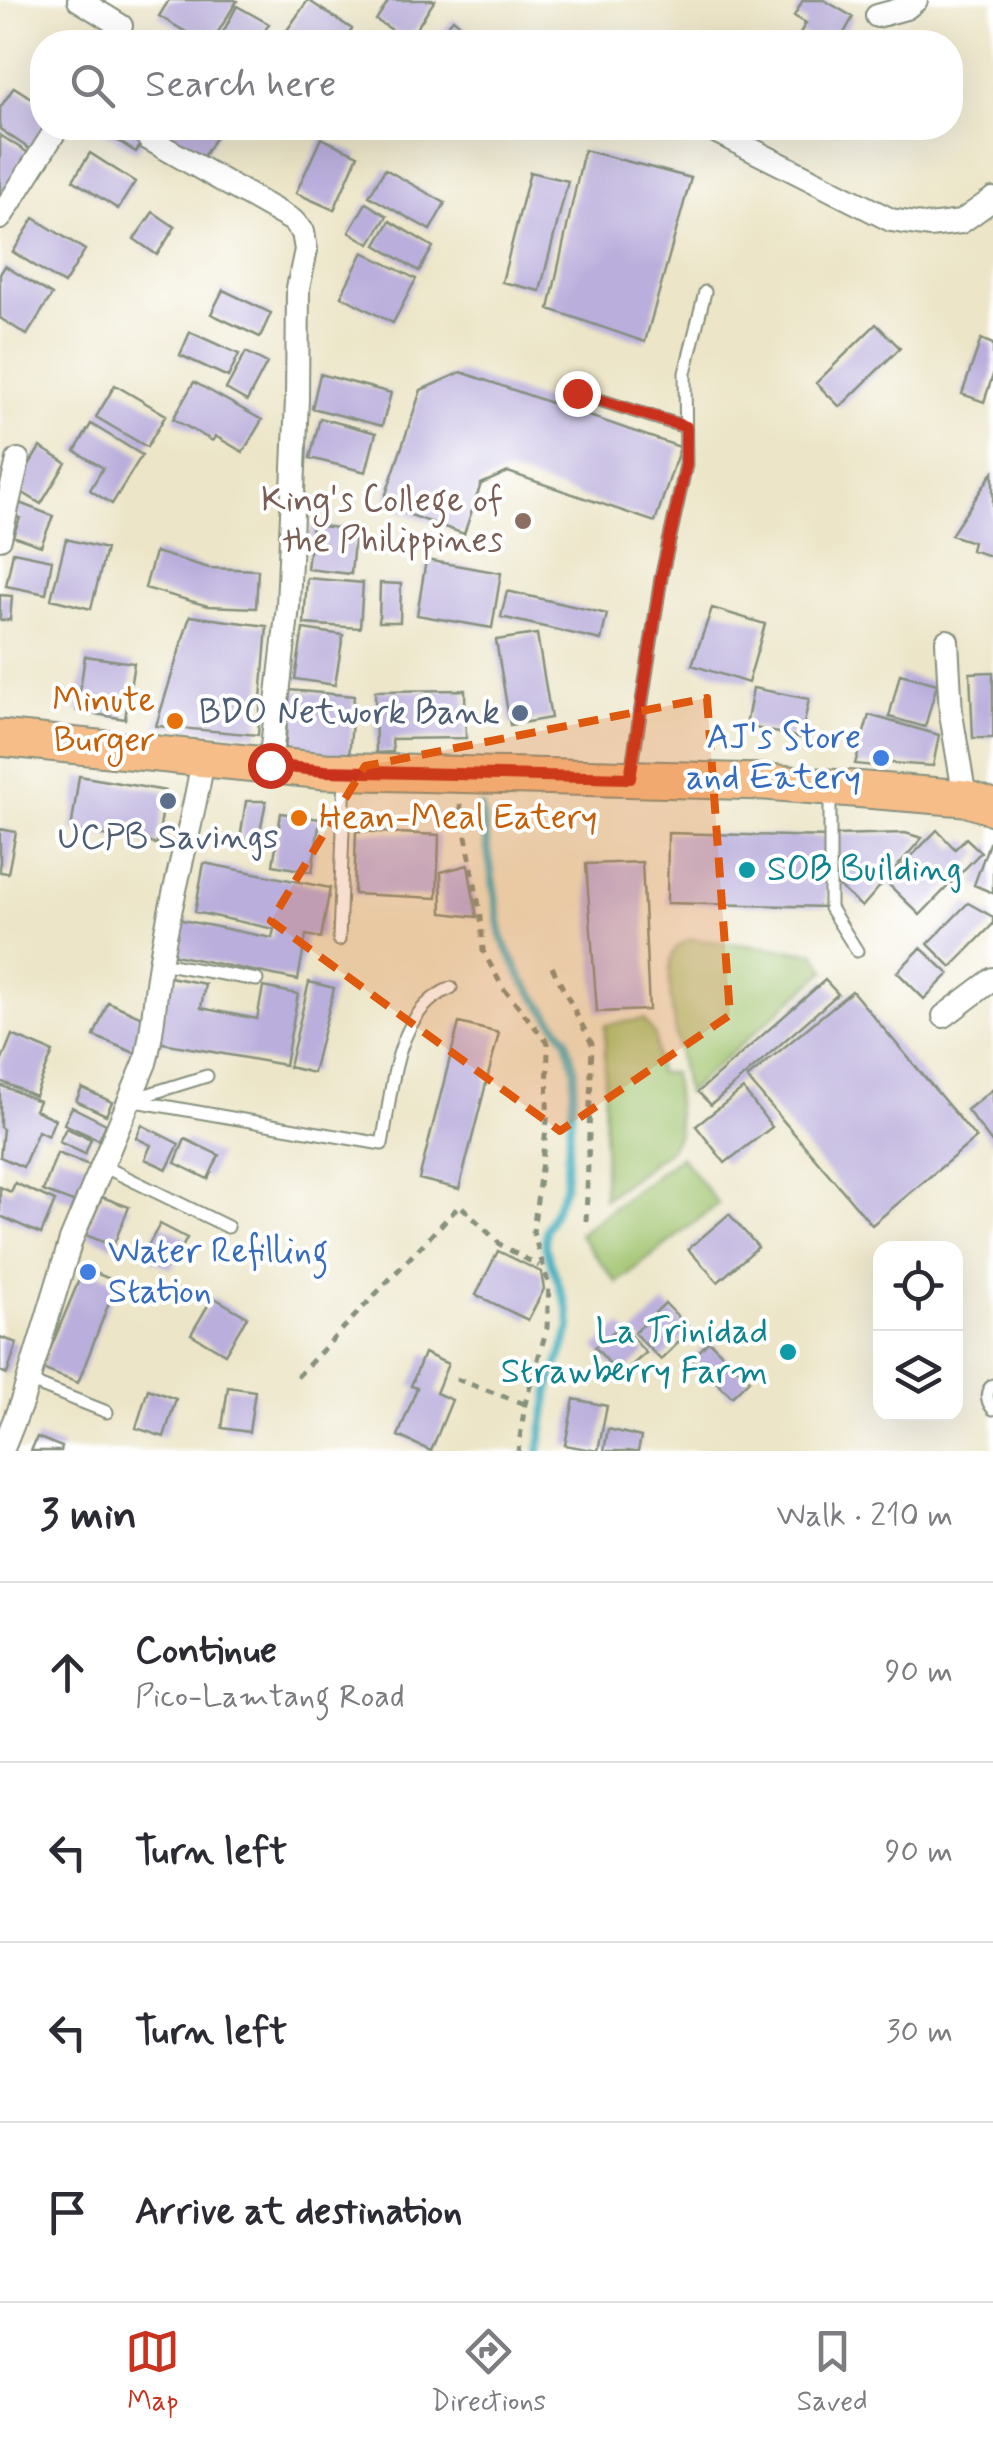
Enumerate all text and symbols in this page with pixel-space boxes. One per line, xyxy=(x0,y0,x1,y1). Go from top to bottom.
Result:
search box xyxy=(30,30,963,140)
icon: search xyxy=(65,58,120,113)
text: Search here xyxy=(145,61,336,110)
route end xyxy=(555,371,601,417)
place label: King's College of the Philippines xyxy=(261,478,503,564)
marker: King's College of the Philippines xyxy=(512,510,534,532)
place label: Minute Burger xyxy=(52,678,155,767)
place label: BDO Network Bank xyxy=(199,690,500,736)
marker: BDO Network Bank xyxy=(509,702,531,724)
marker: Minute Burger xyxy=(164,710,186,732)
place label: AJ's Store and Eatery xyxy=(686,715,861,801)
route start xyxy=(248,743,294,789)
marker: AJ's Store and Eatery xyxy=(870,747,892,769)
marker: UCPB Savings xyxy=(157,790,179,812)
place label: Hean-Meal Eatery xyxy=(319,795,597,841)
marker: Hean-Meal Eatery xyxy=(288,807,310,829)
place label: UCPB Savings xyxy=(57,815,279,861)
place label: SOB Building xyxy=(767,847,962,893)
marker: SOB Building xyxy=(736,859,758,881)
place label: Water Refilling Station xyxy=(108,1229,328,1315)
map controls xyxy=(873,1241,963,1421)
button: locate xyxy=(873,1241,963,1331)
marker: Water Refilling Station xyxy=(77,1261,99,1283)
place label: La Trinidad Strawberry Farm xyxy=(501,1309,768,1395)
button: layers xyxy=(873,1331,963,1421)
marker: La Trinidad Strawberry Farm xyxy=(777,1341,799,1363)
text: 3 min xyxy=(40,1489,137,1544)
text: Walk · 210 m xyxy=(776,1495,953,1537)
text: Continue xyxy=(135,1627,277,1676)
icon: ahead xyxy=(40,1645,95,1700)
text: 90 m xyxy=(885,1651,953,1693)
text: Pico-Lamtang Road xyxy=(135,1676,405,1718)
icon: left xyxy=(40,1825,95,1880)
text: Turn left xyxy=(135,1828,287,1877)
text: 90 m xyxy=(885,1831,953,1873)
icon: left xyxy=(40,2005,95,2060)
text: Turn left xyxy=(135,2008,287,2057)
text: 30 m xyxy=(886,2011,953,2053)
icon: arrive xyxy=(40,2185,95,2240)
text: Arrive at destination xyxy=(135,2188,462,2237)
tab: Map xyxy=(125,2324,180,2421)
tab: Directions xyxy=(431,2324,546,2421)
tab: Saved xyxy=(797,2324,868,2421)

